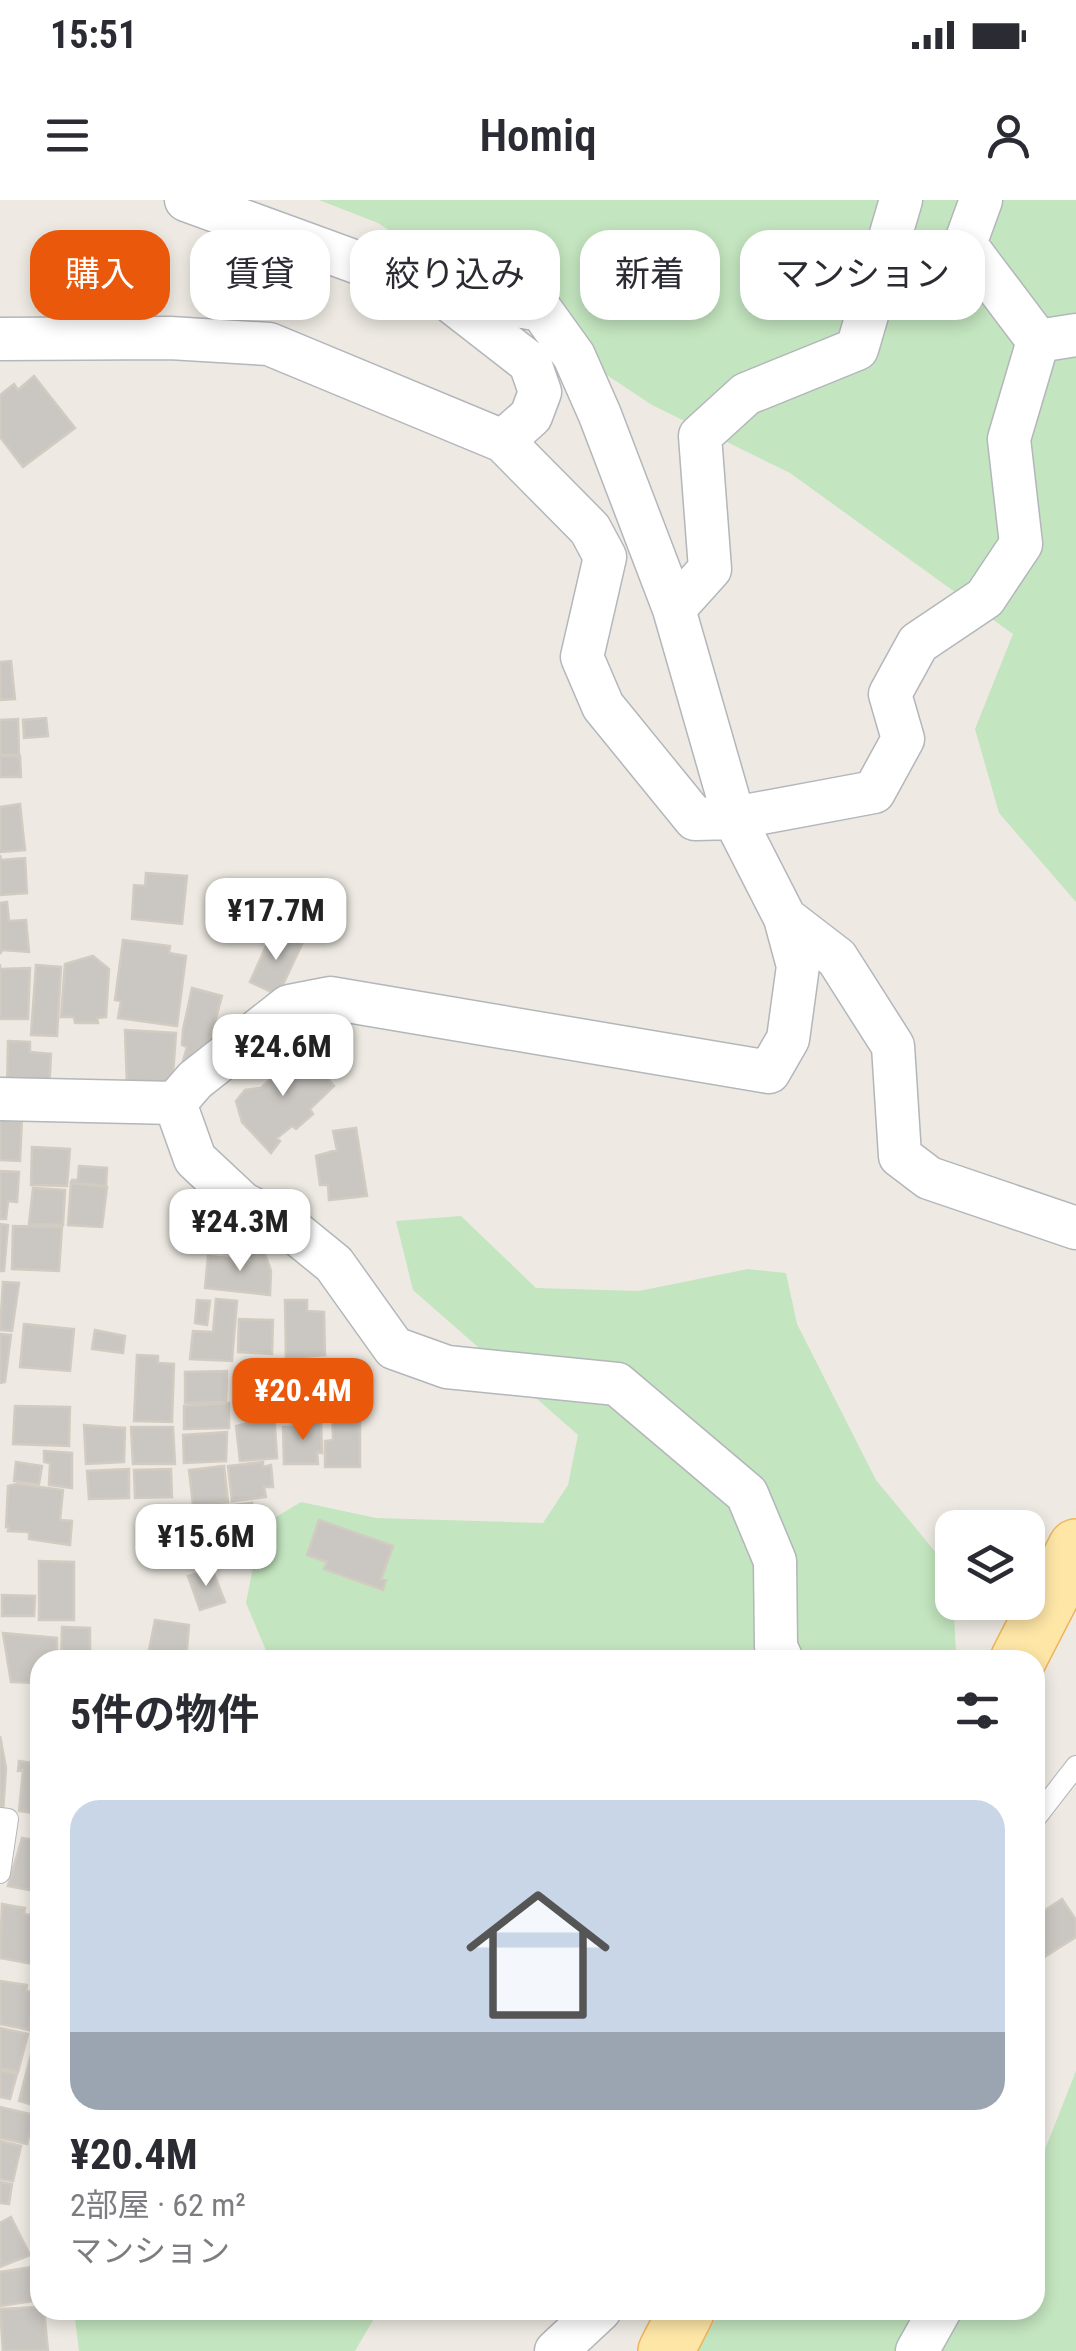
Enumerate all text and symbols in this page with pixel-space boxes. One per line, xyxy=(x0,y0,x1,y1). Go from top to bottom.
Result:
text: 15:51 xyxy=(50,13,137,57)
icon: menu xyxy=(40,108,95,163)
icon: person xyxy=(981,108,1036,163)
text: Homiq xyxy=(479,109,597,162)
chip: 購入 xyxy=(30,230,170,320)
chip: 賃貸 xyxy=(190,230,330,320)
chip: 絞り込み xyxy=(350,230,560,320)
chip: 新着 xyxy=(580,230,720,320)
chip: マンション xyxy=(740,230,985,320)
pin: ¥17.7M xyxy=(195,878,357,963)
text: ¥17.7M xyxy=(227,891,325,929)
pin: ¥24.6M xyxy=(202,1014,364,1099)
text: ¥24.6M xyxy=(234,1027,332,1065)
pin: ¥24.3M xyxy=(159,1189,321,1274)
text: ¥24.3M xyxy=(191,1202,289,1240)
pin: ¥20.4M xyxy=(222,1358,384,1443)
text: ¥20.4M xyxy=(254,1371,352,1409)
pin: ¥15.6M xyxy=(125,1504,287,1589)
map controls xyxy=(935,1510,1045,1620)
button: layers xyxy=(935,1510,1045,1620)
text: ¥15.6M xyxy=(157,1517,255,1555)
icon: filters xyxy=(950,1683,1005,1738)
text: 5件の物件 xyxy=(70,1690,259,1739)
icon: home xyxy=(448,1865,628,2045)
text: ¥20.4M xyxy=(70,2130,198,2179)
text: 2部屋 · 62 m² xyxy=(70,2186,246,2224)
text: マンション xyxy=(70,2232,230,2270)

